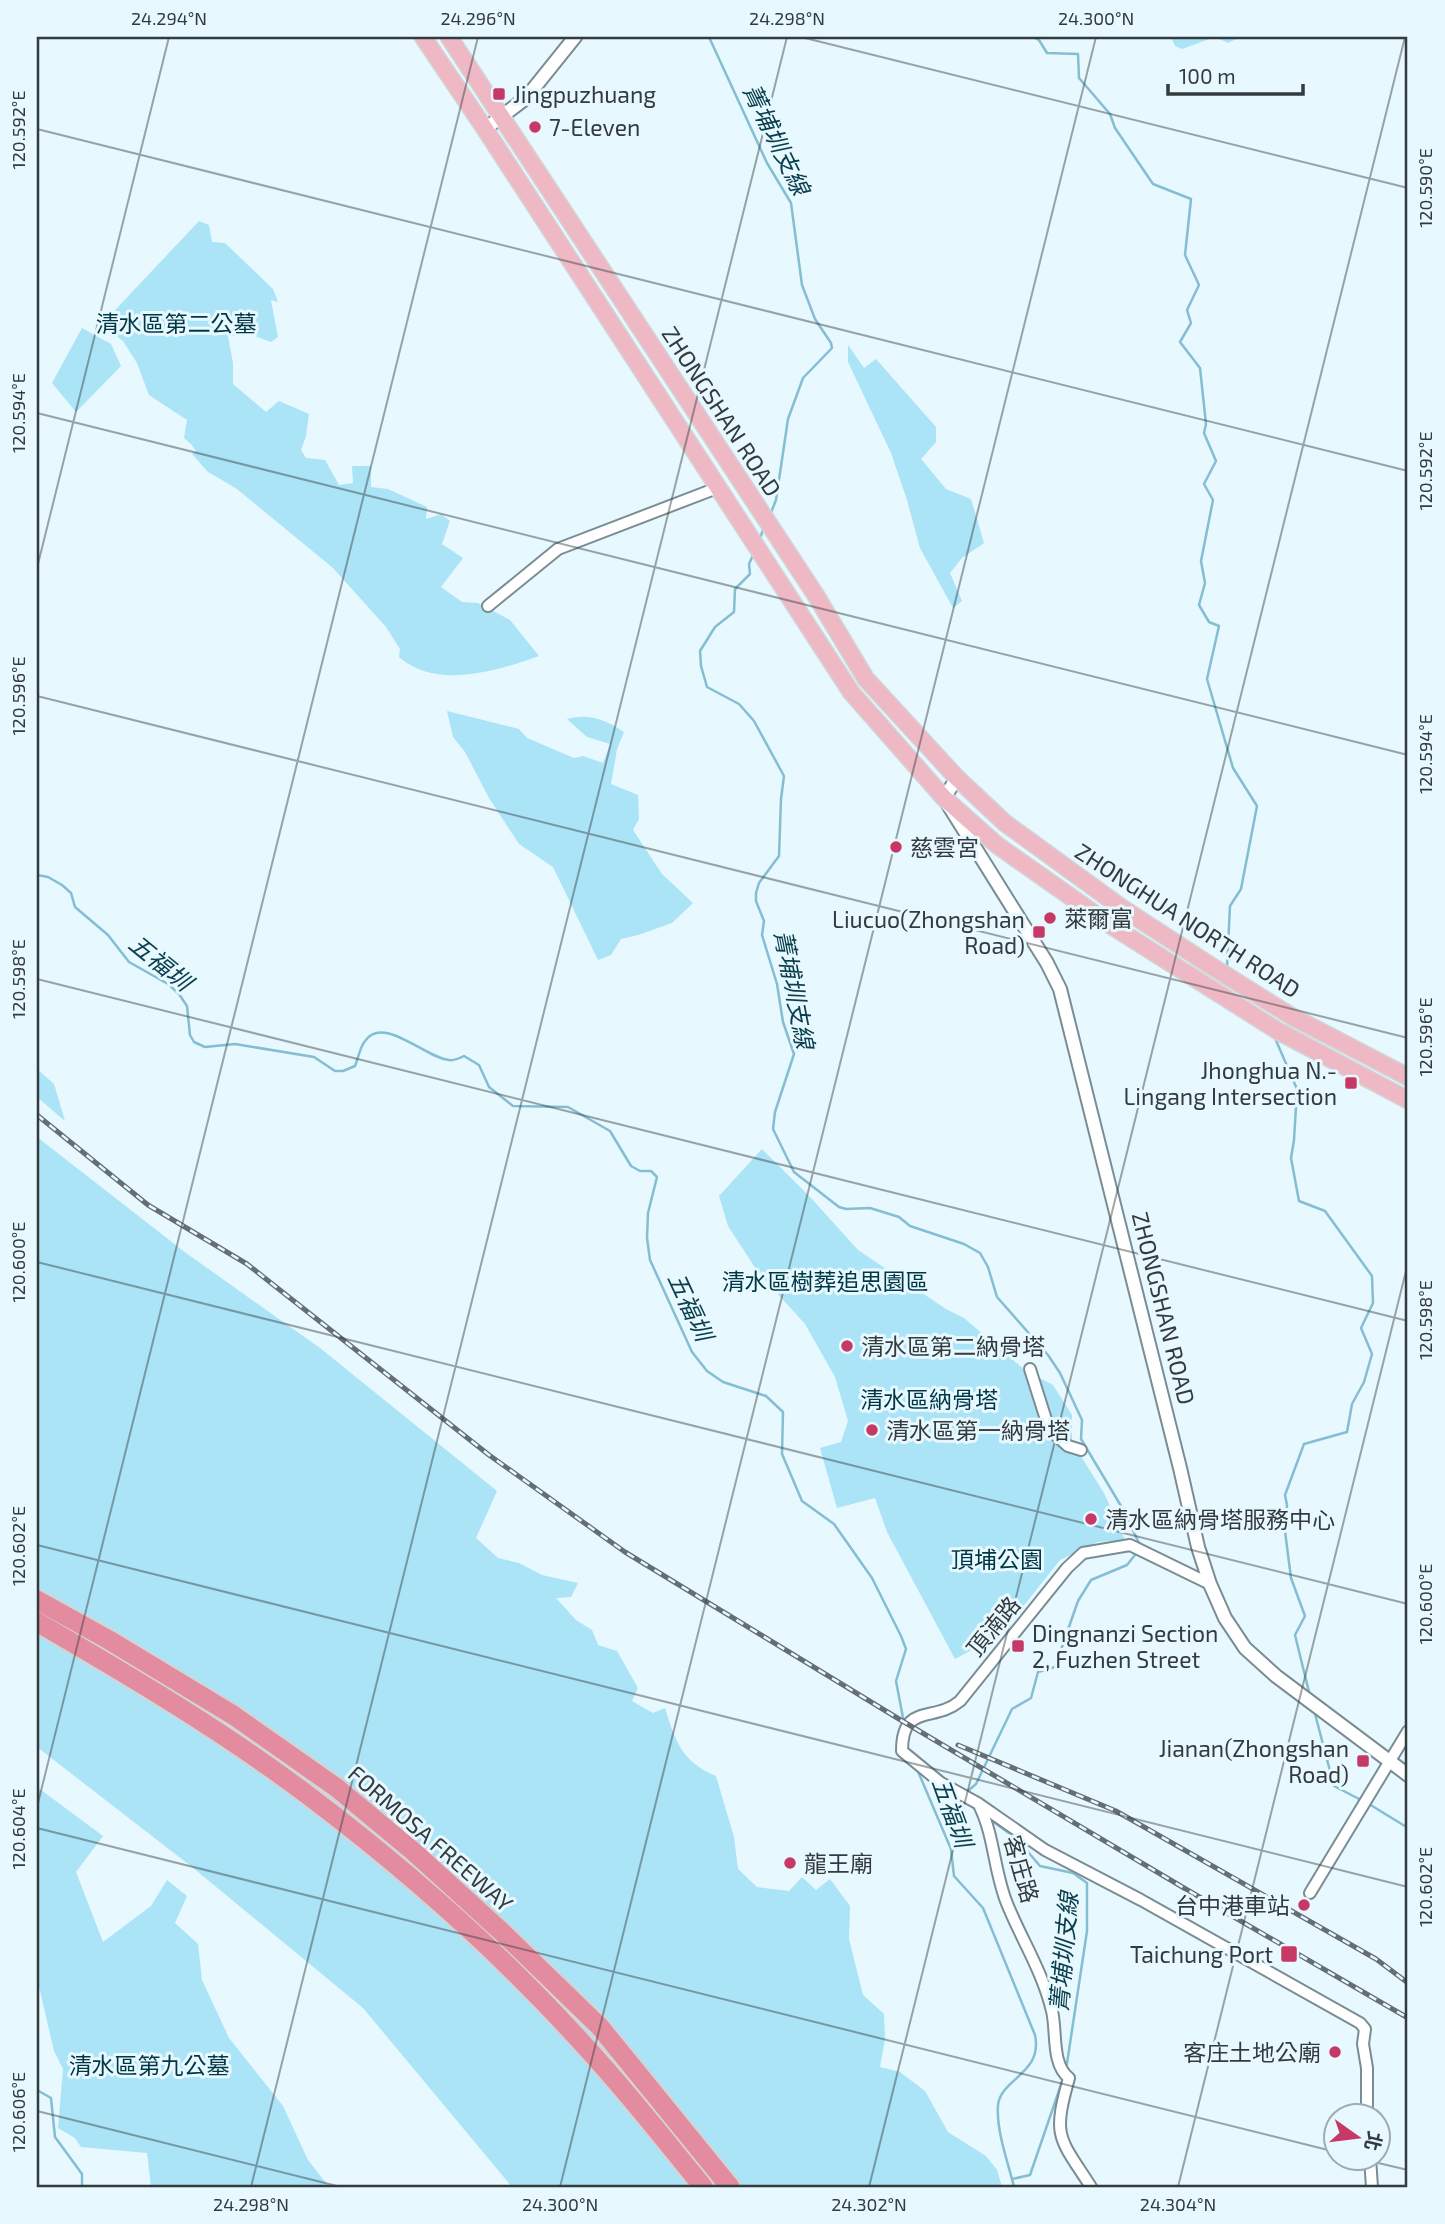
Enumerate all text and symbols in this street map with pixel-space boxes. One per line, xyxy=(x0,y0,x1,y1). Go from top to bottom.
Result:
text: 24.294°N xyxy=(131,7,207,29)
text: 24.296°N xyxy=(440,7,516,29)
text: 24.298°N xyxy=(749,7,825,29)
text: 24.300°N xyxy=(1058,7,1134,29)
scale bar xyxy=(1168,52,1303,96)
text: 100 m xyxy=(1179,63,1236,88)
water label: 菁埔圳支線 xyxy=(738,79,818,202)
place label: Jingpuzhuang xyxy=(513,80,656,108)
marker: Jingpuzhuang xyxy=(491,86,507,102)
text: 120.592°E xyxy=(7,91,29,169)
place label: 7-Eleven xyxy=(549,113,640,141)
marker: 7-Eleven xyxy=(527,119,543,135)
text: 120.590°E xyxy=(1414,148,1436,228)
park label: 清水區第二公墓 xyxy=(96,309,257,337)
street label: ZHONGSHAN ROAD xyxy=(657,321,787,501)
text: 120.594°E xyxy=(7,373,29,453)
text: 120.592°E xyxy=(1414,432,1436,510)
text: 120.596°E xyxy=(7,656,29,736)
text: 120.594°E xyxy=(1414,714,1436,794)
place label: 慈雲宮 xyxy=(910,833,979,861)
street label: ZHONGHUA NORTH ROAD xyxy=(1070,837,1306,1003)
marker: 慈雲宮 xyxy=(888,839,904,855)
place label: 萊爾富 xyxy=(1064,904,1133,932)
place label: Liucuo(Zhongshan Road) xyxy=(832,905,1025,959)
marker: 萊爾富 xyxy=(1042,910,1058,926)
marker: Liucuo(Zhongshan Road) xyxy=(1031,924,1047,940)
water label: 菁埔圳支線 xyxy=(769,927,821,1054)
water label: 五福圳 xyxy=(124,928,200,998)
text: 120.598°E xyxy=(7,939,29,1019)
text: 120.596°E xyxy=(1414,997,1436,1077)
place label: Jhonghua N.- Lingang Intersection xyxy=(1124,1056,1337,1110)
marker: Jhonghua N.- Lingang Intersection xyxy=(1343,1075,1359,1091)
street label: ZHONGSHAN ROAD xyxy=(1127,1209,1201,1407)
text: 120.600°E xyxy=(7,1222,29,1302)
water label: 五福圳 xyxy=(663,1267,721,1347)
park label: 清水區樹葬追思園區 xyxy=(722,1267,929,1295)
text: 120.598°E xyxy=(1414,1280,1436,1360)
place label: 清水區第二納骨塔 xyxy=(861,1332,1045,1360)
marker: 清水區第二納骨塔 xyxy=(839,1338,855,1354)
park label: 清水區納骨塔 xyxy=(860,1385,998,1413)
place label: 清水區第一納骨塔 xyxy=(886,1416,1070,1444)
marker: 清水區第一納骨塔 xyxy=(864,1422,880,1438)
place label: 清水區納骨塔服務中心 xyxy=(1105,1505,1335,1533)
text: 120.602°E xyxy=(7,1506,29,1586)
marker: 清水區納骨塔服務中心 xyxy=(1083,1511,1099,1527)
park label: 頂埔公園 xyxy=(951,1545,1043,1573)
text: 120.600°E xyxy=(1414,1564,1436,1644)
street label: 頂湳路 xyxy=(960,1590,1026,1662)
place label: Dingnanzi Section 2, Fuzhen Street xyxy=(1032,1619,1218,1673)
marker: Dingnanzi Section 2, Fuzhen Street xyxy=(1010,1638,1026,1654)
place label: Jianan(Zhongshan Road) xyxy=(1159,1734,1349,1788)
marker: Jianan(Zhongshan Road) xyxy=(1355,1753,1371,1769)
street label: FORMOSA FREEWAY xyxy=(343,1759,519,1917)
water label: 五福圳 xyxy=(927,1773,980,1854)
text: 120.604°E xyxy=(7,1788,29,1870)
street label: 客庄路 xyxy=(999,1832,1045,1906)
text: 120.602°E xyxy=(1414,1847,1436,1927)
place label: 龍王廟 xyxy=(804,1849,873,1877)
marker: 龍王廟 xyxy=(782,1855,798,1871)
water label: 菁埔圳支線 xyxy=(1043,1888,1083,2013)
place label: 台中港車站 xyxy=(1175,1891,1290,1919)
marker: 台中港車站 xyxy=(1296,1897,1312,1913)
place label: Taichung Port xyxy=(1130,1940,1273,1968)
marker: Taichung Port xyxy=(1279,1944,1299,1964)
place label: 客庄土地公廟 xyxy=(1183,2038,1321,2066)
marker: 客庄土地公廟 xyxy=(1327,2044,1343,2060)
park label: 清水區第九公墓 xyxy=(69,2051,230,2079)
text: 120.606°E xyxy=(7,2072,29,2152)
north arrow xyxy=(1322,2102,1392,2172)
text: 北 xyxy=(1361,2129,1387,2153)
text: 24.298°N xyxy=(213,2193,289,2215)
text: 24.300°N xyxy=(522,2193,598,2215)
text: 24.302°N xyxy=(831,2193,907,2215)
text: 24.304°N xyxy=(1140,2193,1216,2215)

